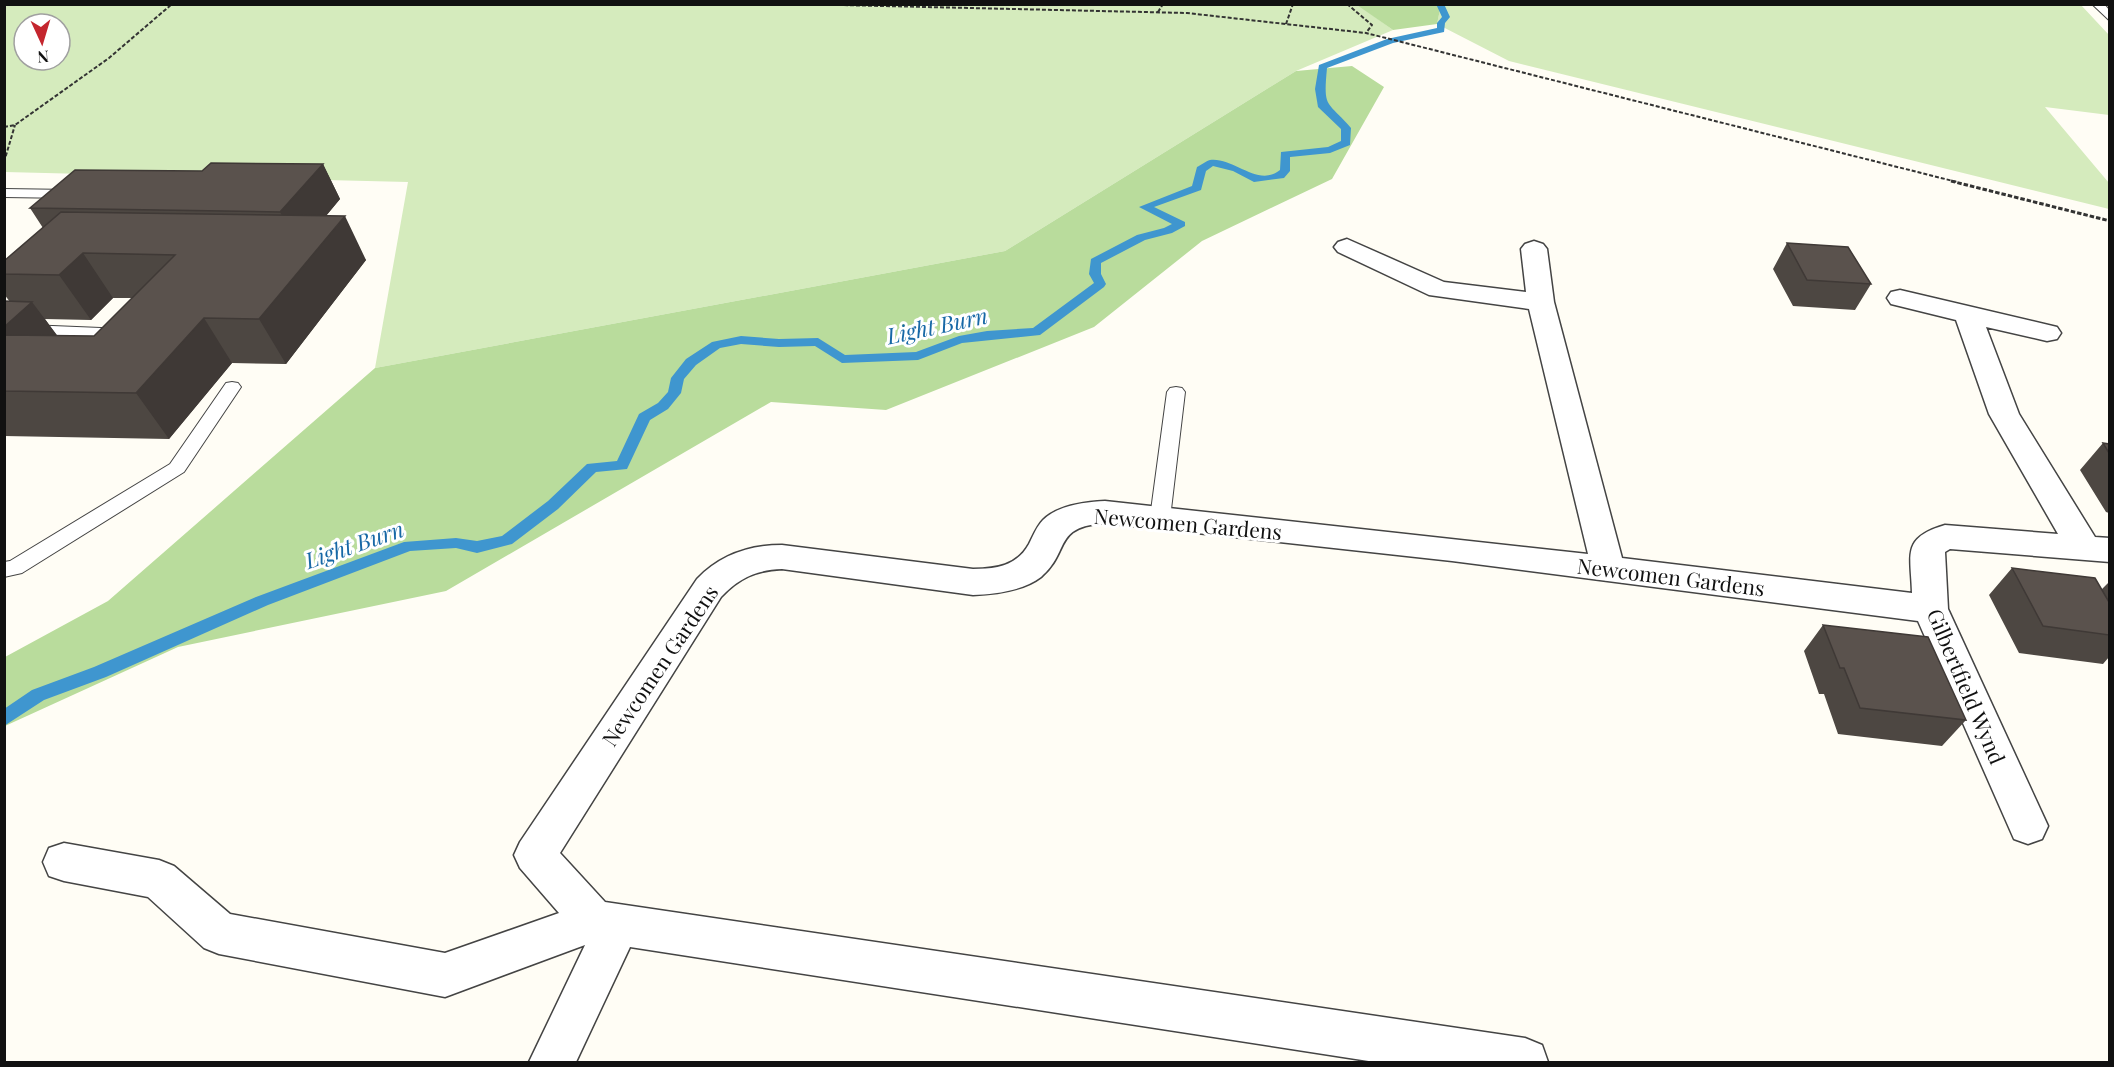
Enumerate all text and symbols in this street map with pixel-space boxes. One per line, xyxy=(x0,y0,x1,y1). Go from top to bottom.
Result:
north arrow xyxy=(12,12,72,72)
text: N xyxy=(36,47,50,68)
water label: Light Burn xyxy=(883,300,990,351)
street label: Newcomen Gardens xyxy=(1093,501,1283,545)
water label: Light Burn xyxy=(300,513,407,575)
street label: Newcomen Gardens xyxy=(1576,551,1766,601)
street label: Newcomen Gardens xyxy=(595,579,723,751)
street label: Gilbertfield Wynd xyxy=(1922,604,2012,768)

